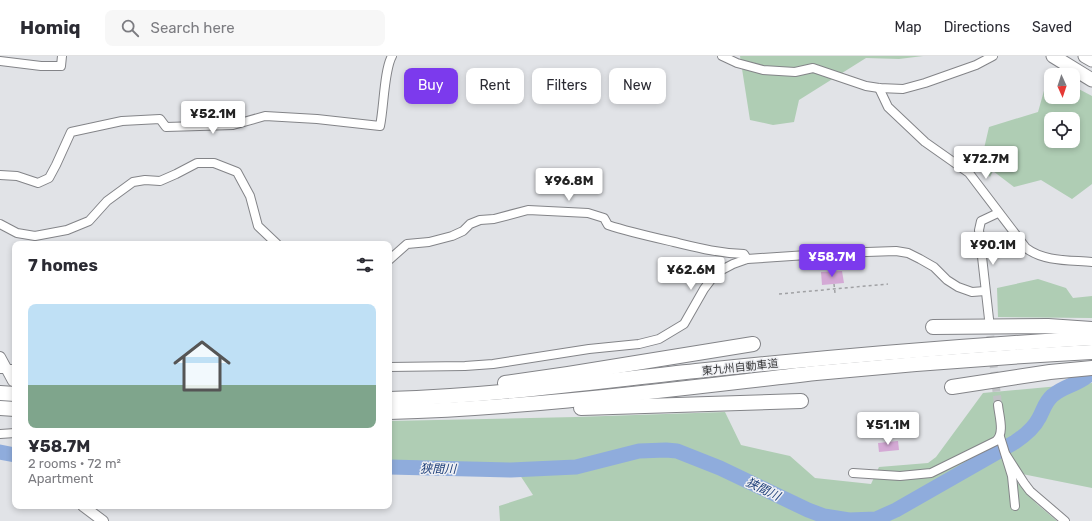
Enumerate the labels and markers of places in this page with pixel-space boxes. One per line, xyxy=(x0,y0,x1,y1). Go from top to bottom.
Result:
pin: ¥52.1M xyxy=(180,101,246,135)
pin: ¥72.7M xyxy=(953,146,1019,180)
pin: ¥96.8M xyxy=(536,168,602,202)
pin: ¥90.1M xyxy=(960,232,1026,266)
pin: ¥58.7M xyxy=(799,244,865,278)
pin: ¥62.6M xyxy=(658,257,724,291)
pin: ¥51.1M xyxy=(855,412,921,446)

